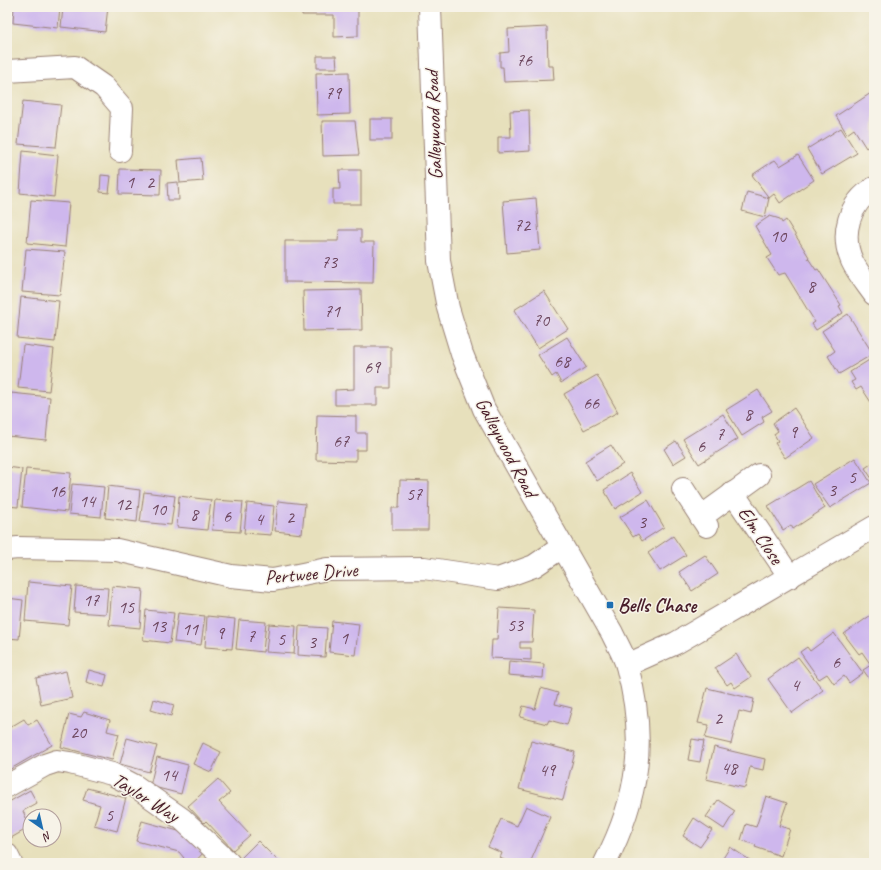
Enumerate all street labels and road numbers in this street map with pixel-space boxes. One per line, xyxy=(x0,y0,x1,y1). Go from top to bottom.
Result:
street label: Galleywood Road xyxy=(419,67,448,180)
street label: Galleywood Road xyxy=(470,393,545,504)
street label: Elm Close xyxy=(732,502,790,570)
street label: Pertwee Drive xyxy=(263,557,360,590)
street label: Taylor Way xyxy=(108,767,186,829)

